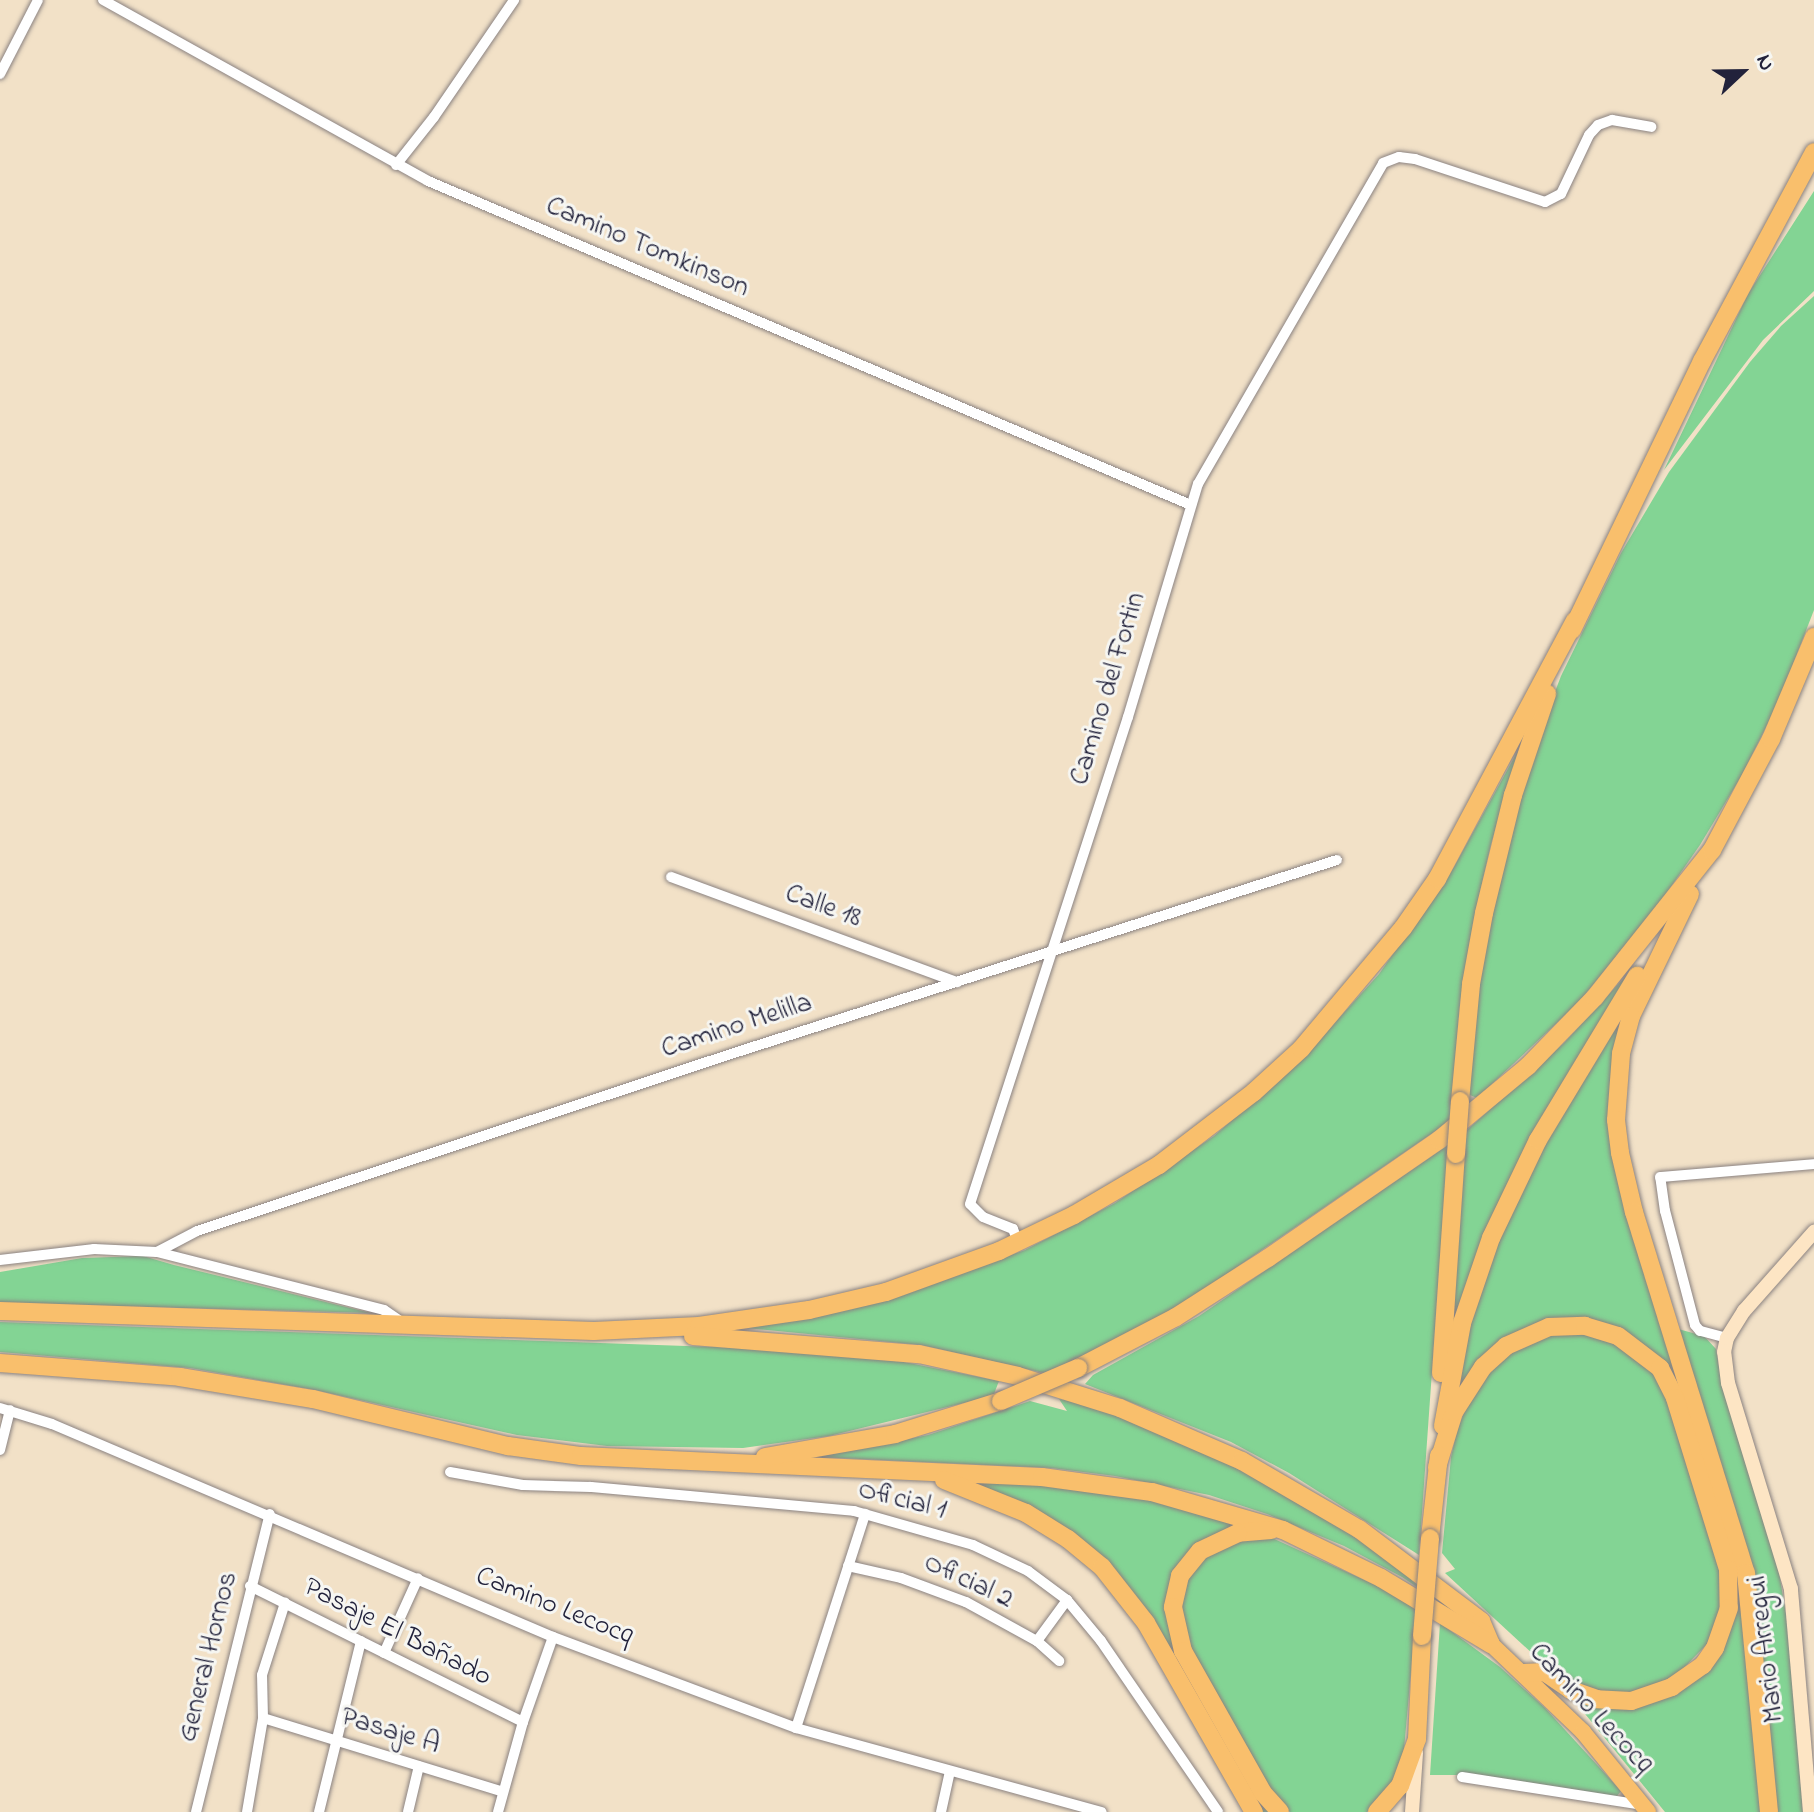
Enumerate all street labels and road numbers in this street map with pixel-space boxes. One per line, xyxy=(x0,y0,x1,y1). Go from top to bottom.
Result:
street label: Camino Tomkinson xyxy=(540,190,754,306)
street label: Camino del Fortin xyxy=(1064,589,1154,789)
street label: Calle 18 xyxy=(780,878,866,936)
street label: Camino Melilla xyxy=(657,987,817,1067)
street label: Oficial 1 xyxy=(854,1474,950,1528)
street label: Oficial 2 xyxy=(918,1547,1018,1617)
street label: Camino Lecocq xyxy=(470,1560,638,1654)
street label: General Hornos xyxy=(172,1568,246,1746)
street label: Pasaje El Bañado xyxy=(298,1571,496,1695)
street label: Mario Arregui xyxy=(1741,1573,1793,1725)
street label: Camino Lecocq xyxy=(1521,1637,1659,1781)
street label: Pasaje A xyxy=(337,1701,443,1763)

